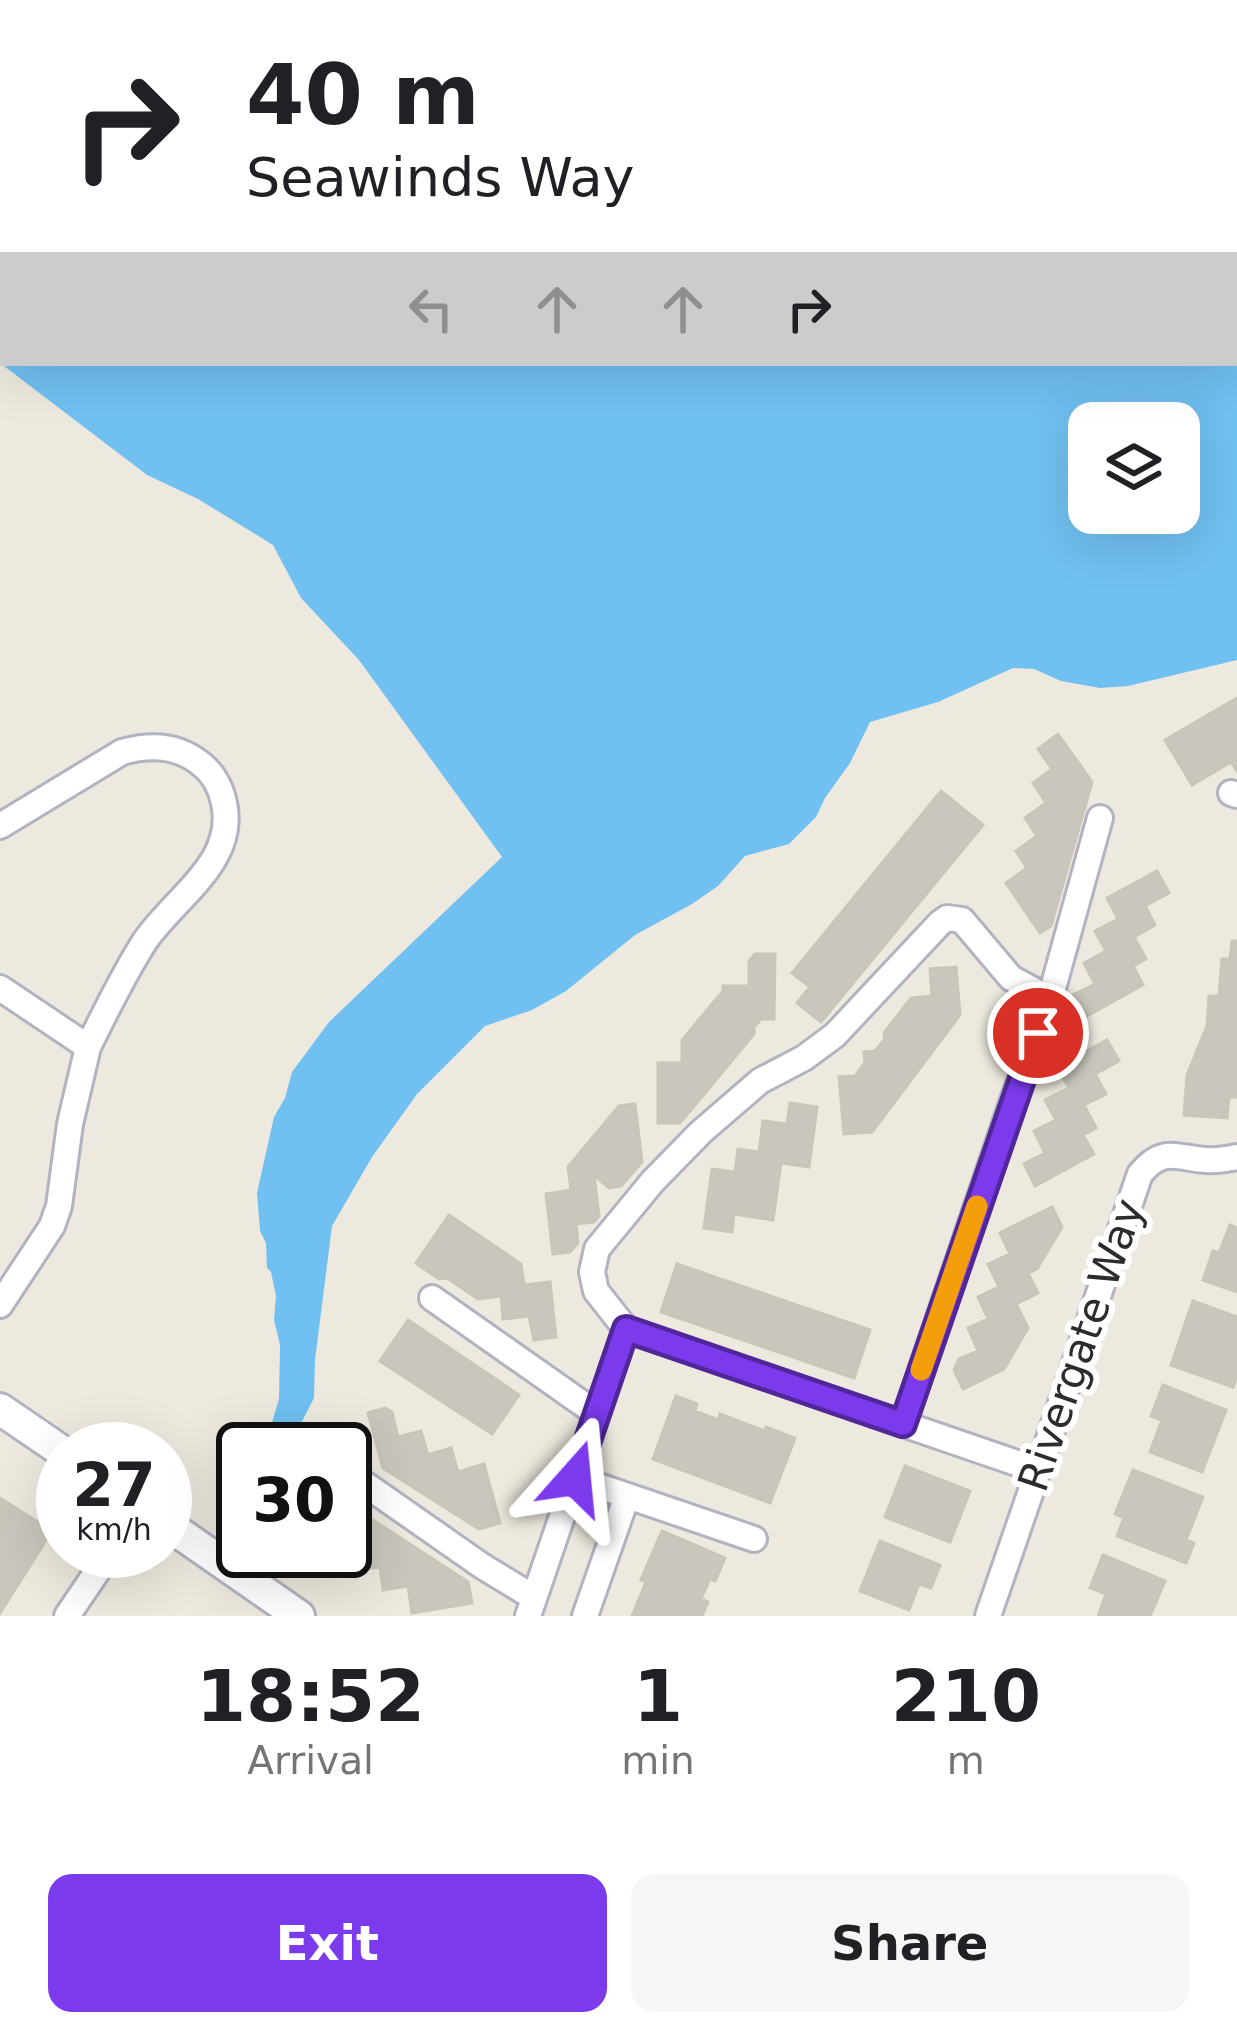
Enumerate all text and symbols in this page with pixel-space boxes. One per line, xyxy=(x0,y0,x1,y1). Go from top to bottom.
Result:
text: 40 m xyxy=(246,46,480,144)
icon: right xyxy=(48,48,204,204)
text: Seawinds Way xyxy=(246,146,635,209)
icon: left xyxy=(398,276,464,342)
icon: ahead xyxy=(524,276,590,342)
icon: ahead xyxy=(650,276,716,342)
icon: right xyxy=(776,276,842,342)
map controls xyxy=(1068,402,1200,534)
button: layers xyxy=(1068,402,1200,534)
pin xyxy=(987,982,1089,1084)
icon: arrive xyxy=(1005,1000,1071,1066)
street label: Rivergate Way xyxy=(1008,1193,1154,1497)
position arrow xyxy=(512,1415,638,1541)
speed limit sign: 30 xyxy=(216,1422,372,1578)
text: 27 xyxy=(72,1450,156,1520)
text: km/h xyxy=(76,1512,152,1547)
text: 18:52 xyxy=(196,1654,425,1738)
text: 1 xyxy=(633,1654,683,1738)
text: 210 xyxy=(891,1654,1041,1738)
text: Arrival xyxy=(247,1738,374,1783)
text: min xyxy=(621,1738,695,1783)
text: m xyxy=(947,1738,985,1783)
button: Exit xyxy=(48,1874,607,2012)
button: Share xyxy=(631,1874,1189,2012)

